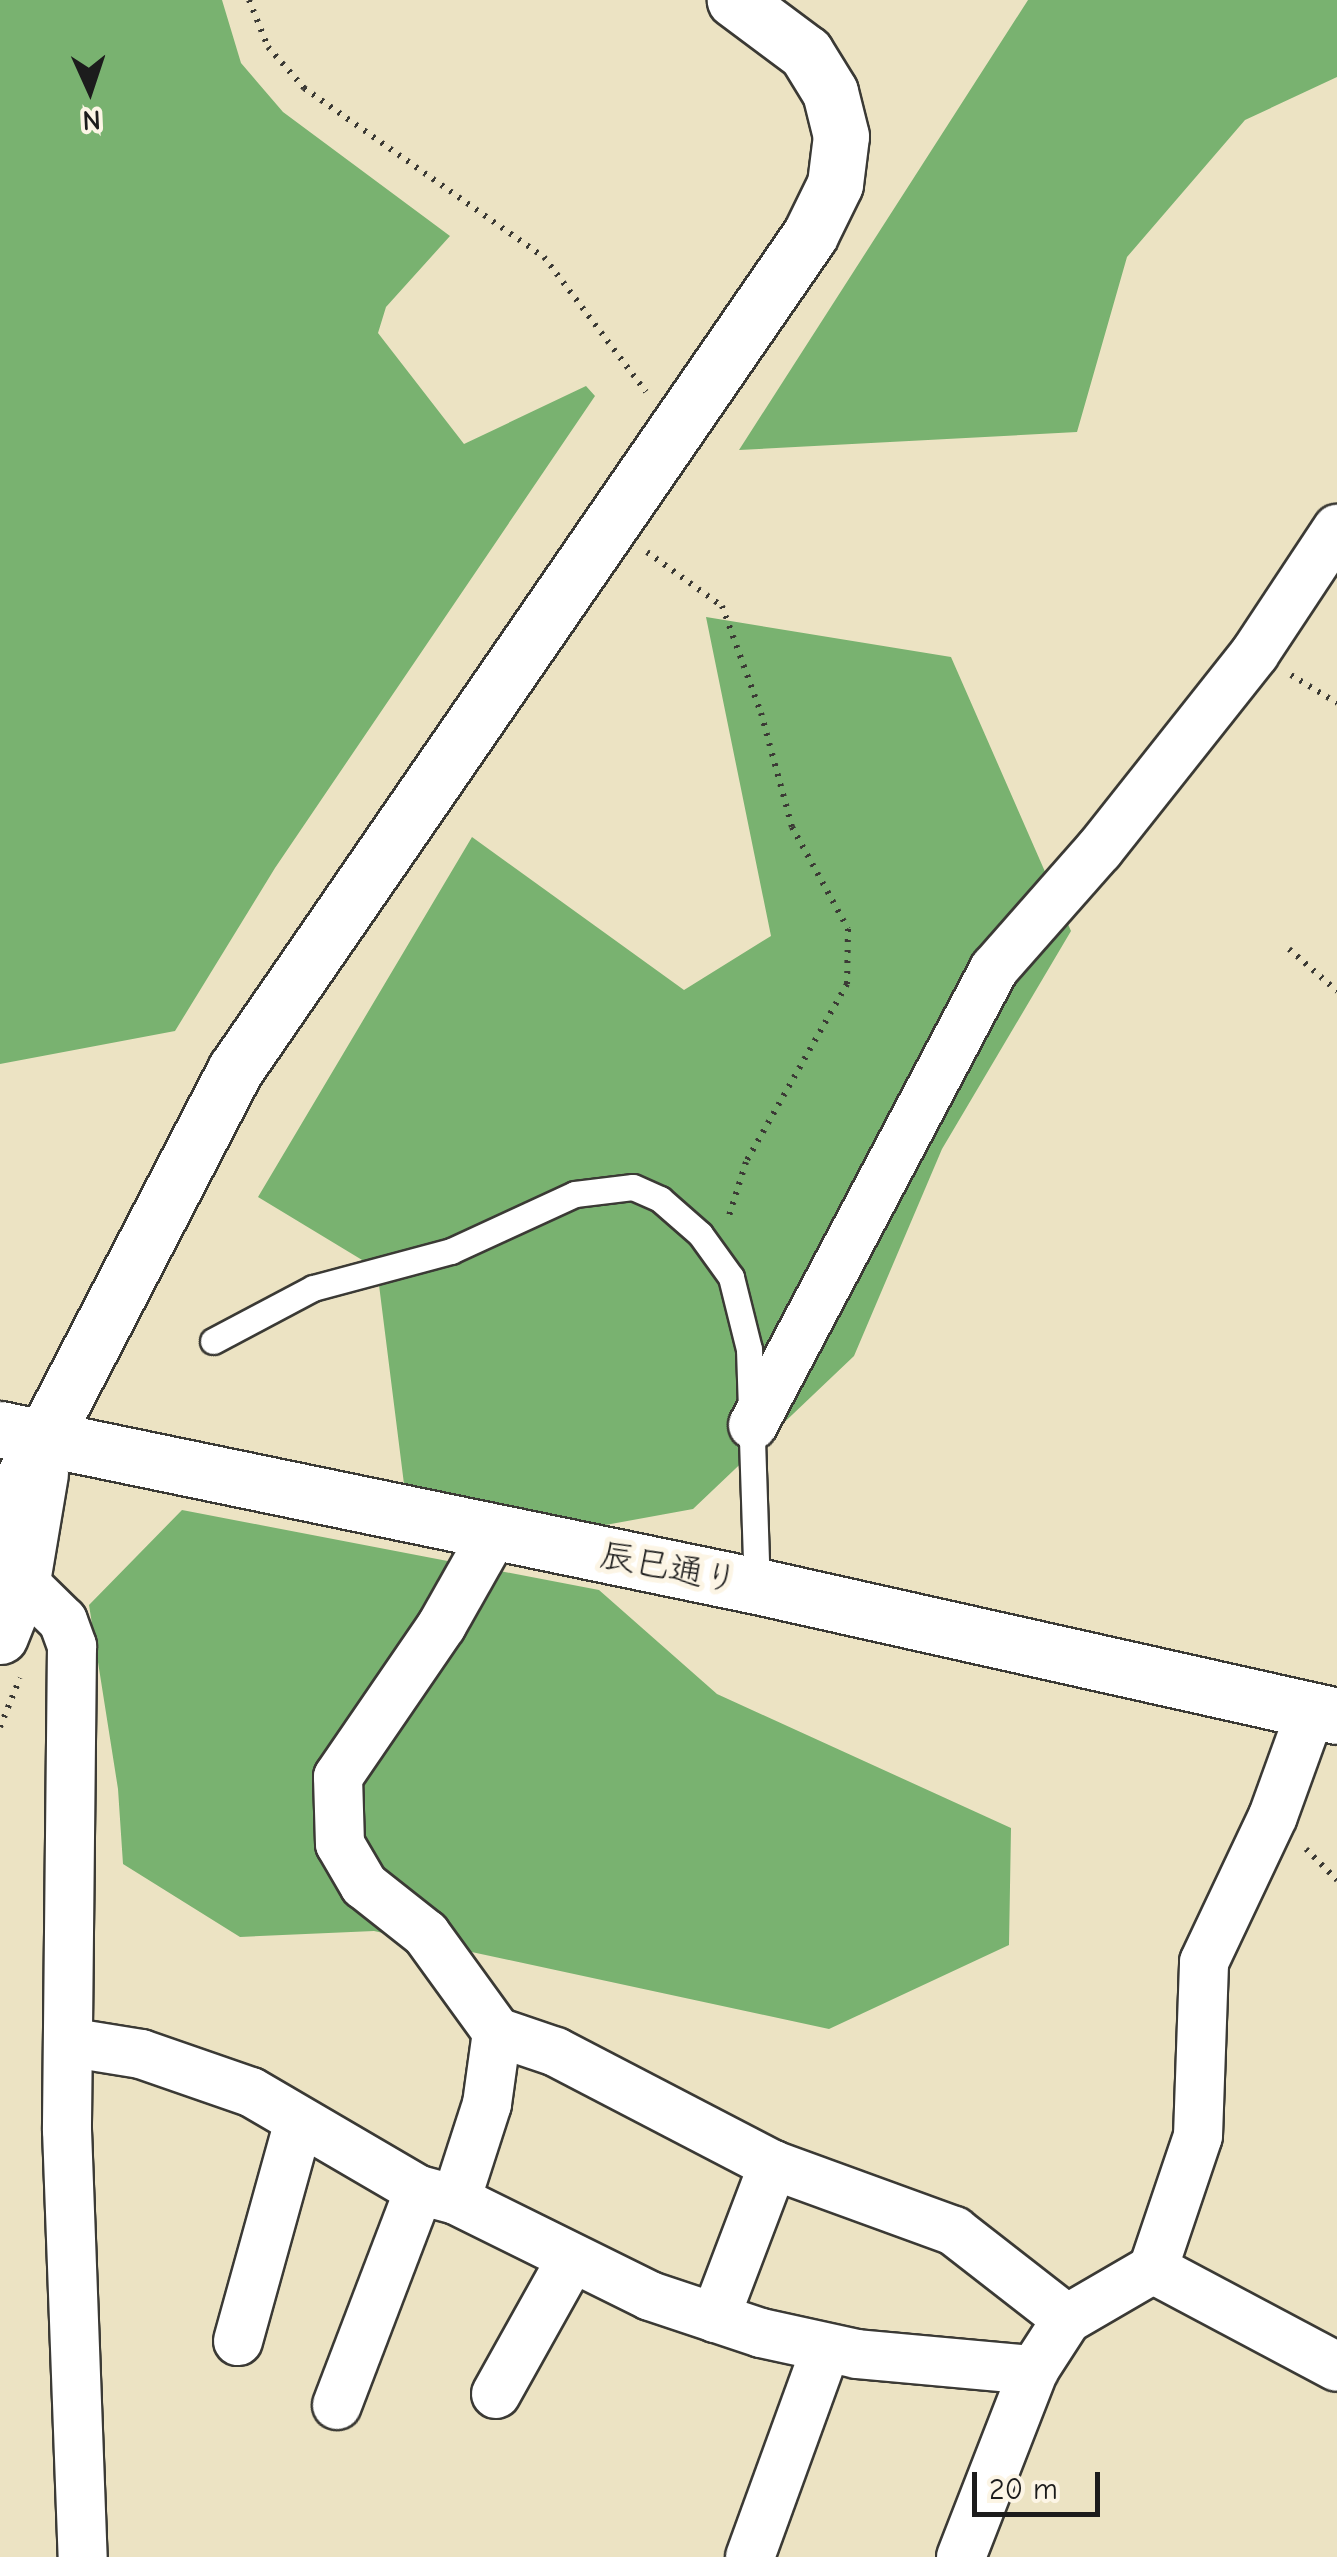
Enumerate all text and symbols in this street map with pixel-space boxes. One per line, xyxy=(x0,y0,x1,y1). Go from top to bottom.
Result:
north arrow xyxy=(40,40,140,140)
text: N xyxy=(82,104,102,136)
street label: 辰巳通り xyxy=(596,1534,742,1602)
scale bar xyxy=(977,2452,1104,2514)
text: 20 m xyxy=(989,2472,1058,2507)

